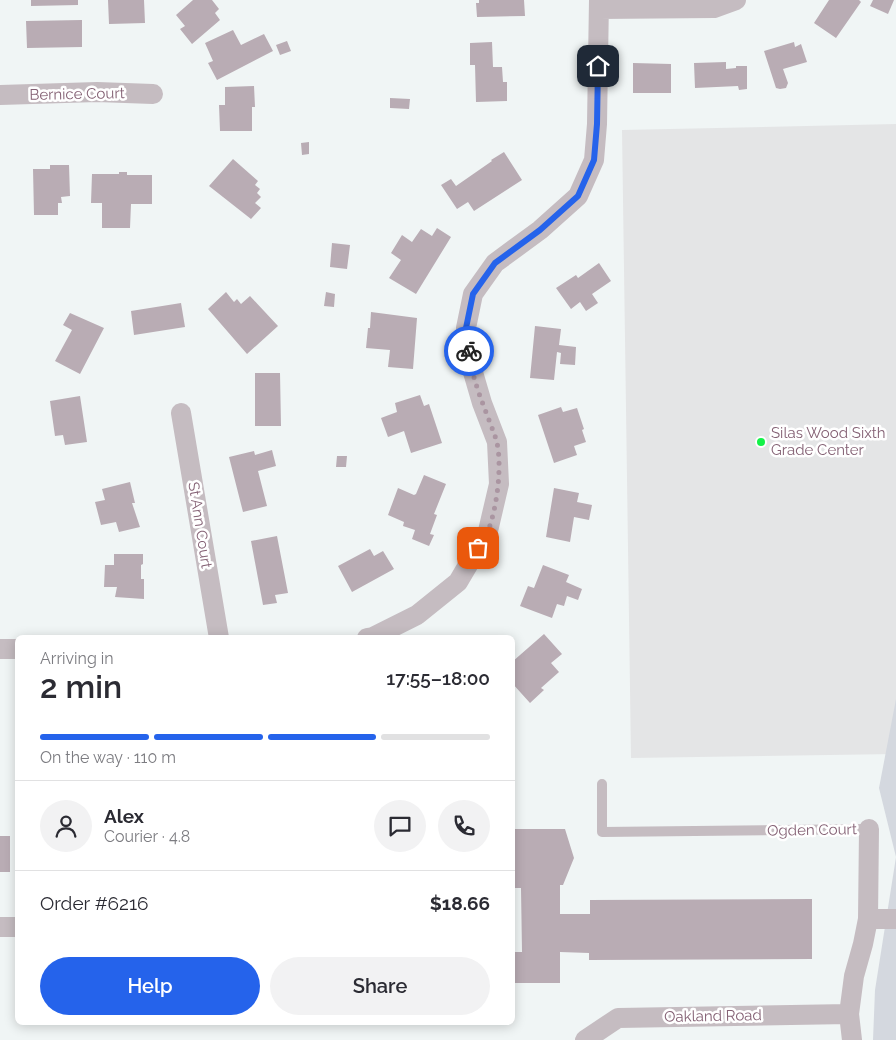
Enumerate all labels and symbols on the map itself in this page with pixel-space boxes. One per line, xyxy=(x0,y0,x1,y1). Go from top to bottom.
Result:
pin xyxy=(577,45,619,87)
street label: Bernice Court xyxy=(29,84,125,104)
courier xyxy=(444,326,494,376)
place label: Silas Wood Sixth Grade Center xyxy=(771,424,886,459)
marker: Silas Wood Sixth Grade Center xyxy=(755,436,767,448)
street label: St Ann Court xyxy=(184,481,216,569)
pin xyxy=(457,527,499,569)
street label: Ogden Court xyxy=(767,820,857,840)
street label: Oakland Road xyxy=(664,1006,762,1026)

